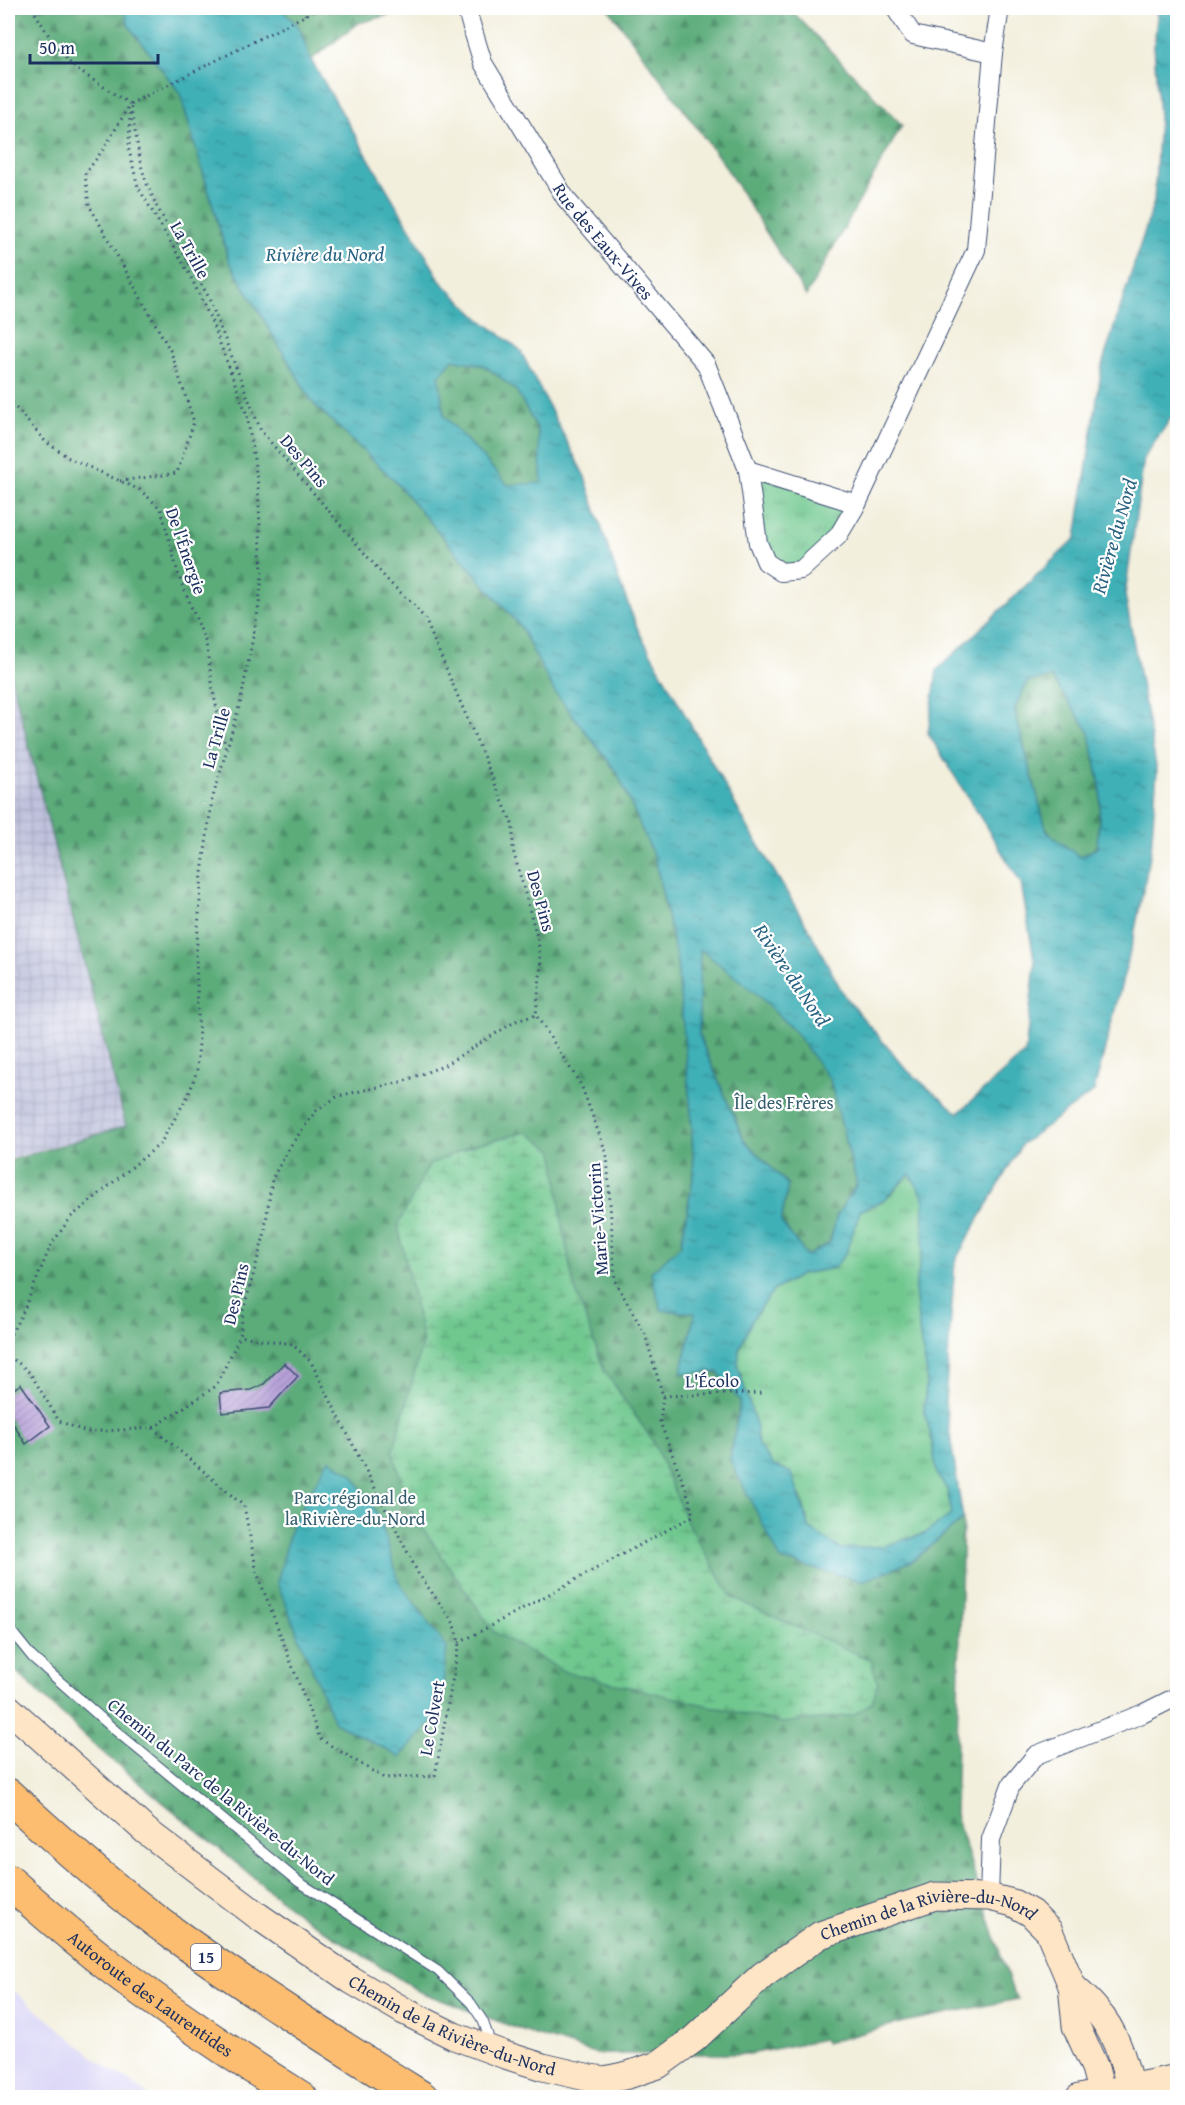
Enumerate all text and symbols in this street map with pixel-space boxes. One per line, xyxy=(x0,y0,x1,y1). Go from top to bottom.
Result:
scale bar xyxy=(30,27,158,65)
text: 50 m xyxy=(39,34,75,61)
street label: Rue des Eaux-Vives xyxy=(546,178,660,306)
street label: La Trille xyxy=(164,216,217,284)
water label: Rivière du Nord xyxy=(265,239,385,268)
street label: Des Pins xyxy=(274,428,335,493)
water label: Rivière du Nord xyxy=(1083,474,1144,598)
street label: De l'Énergie xyxy=(159,504,214,598)
street label: La Trille xyxy=(194,704,237,772)
street label: Des Pins xyxy=(520,867,563,935)
water label: Rivière du Nord xyxy=(747,917,838,1032)
park label: Île des Frères xyxy=(733,1089,834,1116)
street label: Marie-Victorin xyxy=(580,1162,615,1276)
street label: Des Pins xyxy=(215,1260,256,1327)
street label: L'Écolo xyxy=(685,1367,739,1394)
park label: Parc régional de la Rivière-du-Nord xyxy=(285,1484,426,1532)
street label: Le Colvert xyxy=(412,1678,452,1758)
street label: Chemin du Parc de la Rivière-du-Nord xyxy=(102,1691,341,1892)
street label: Chemin de la Rivière-du-Nord xyxy=(816,1882,1045,1947)
street label: Autoroute des Laurentides xyxy=(62,1924,239,2064)
road number: 15 xyxy=(191,1944,221,1970)
street label: Chemin de la Rivière-du-Nord xyxy=(344,1968,559,2083)

